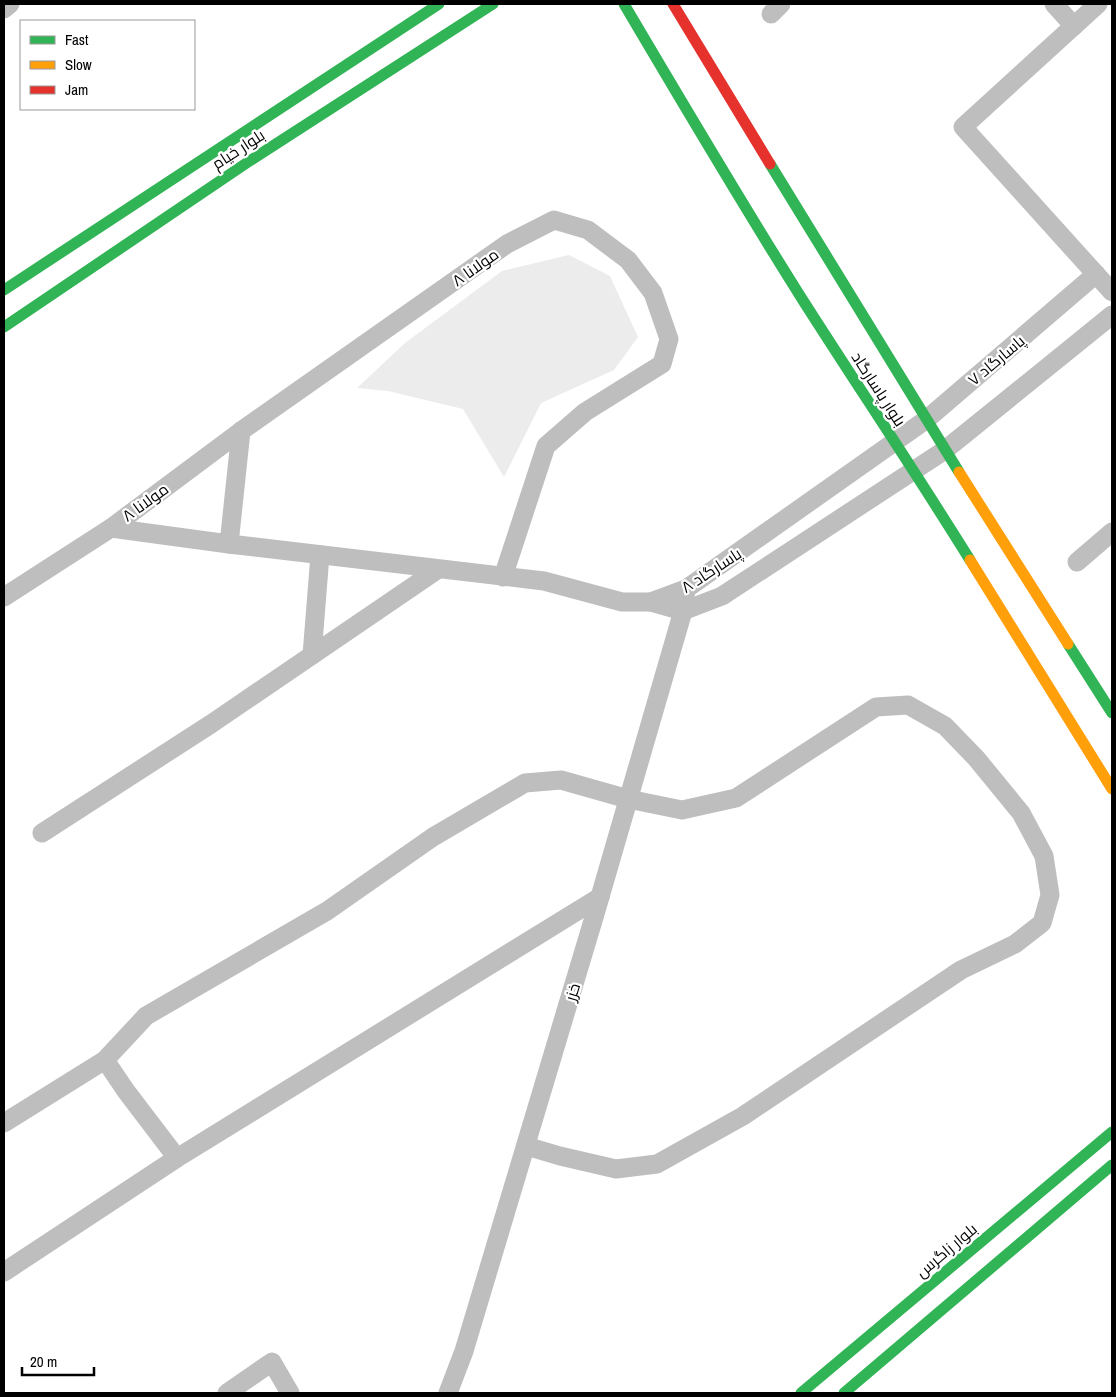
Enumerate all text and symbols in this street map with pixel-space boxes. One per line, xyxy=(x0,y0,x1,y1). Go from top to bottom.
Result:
legend xyxy=(20,20,195,110)
text: Fast xyxy=(65,29,89,50)
text: Slow xyxy=(65,54,92,75)
text: Jam xyxy=(65,79,88,100)
street label: بلوار خیام xyxy=(207,124,269,175)
street label: مولانا ۸ xyxy=(447,243,503,291)
street label: پاسارگاد ۷ xyxy=(963,329,1030,391)
street label: بلوار پاسارگاد xyxy=(846,347,911,431)
street label: مولانا ۸ xyxy=(117,478,173,526)
street label: پاسارگاد ۸ xyxy=(676,542,747,599)
street label: خزر xyxy=(559,980,585,1005)
street label: بلوار زاگرس xyxy=(911,1218,981,1282)
scale bar xyxy=(22,1344,95,1376)
text: 20 m xyxy=(30,1351,57,1372)

